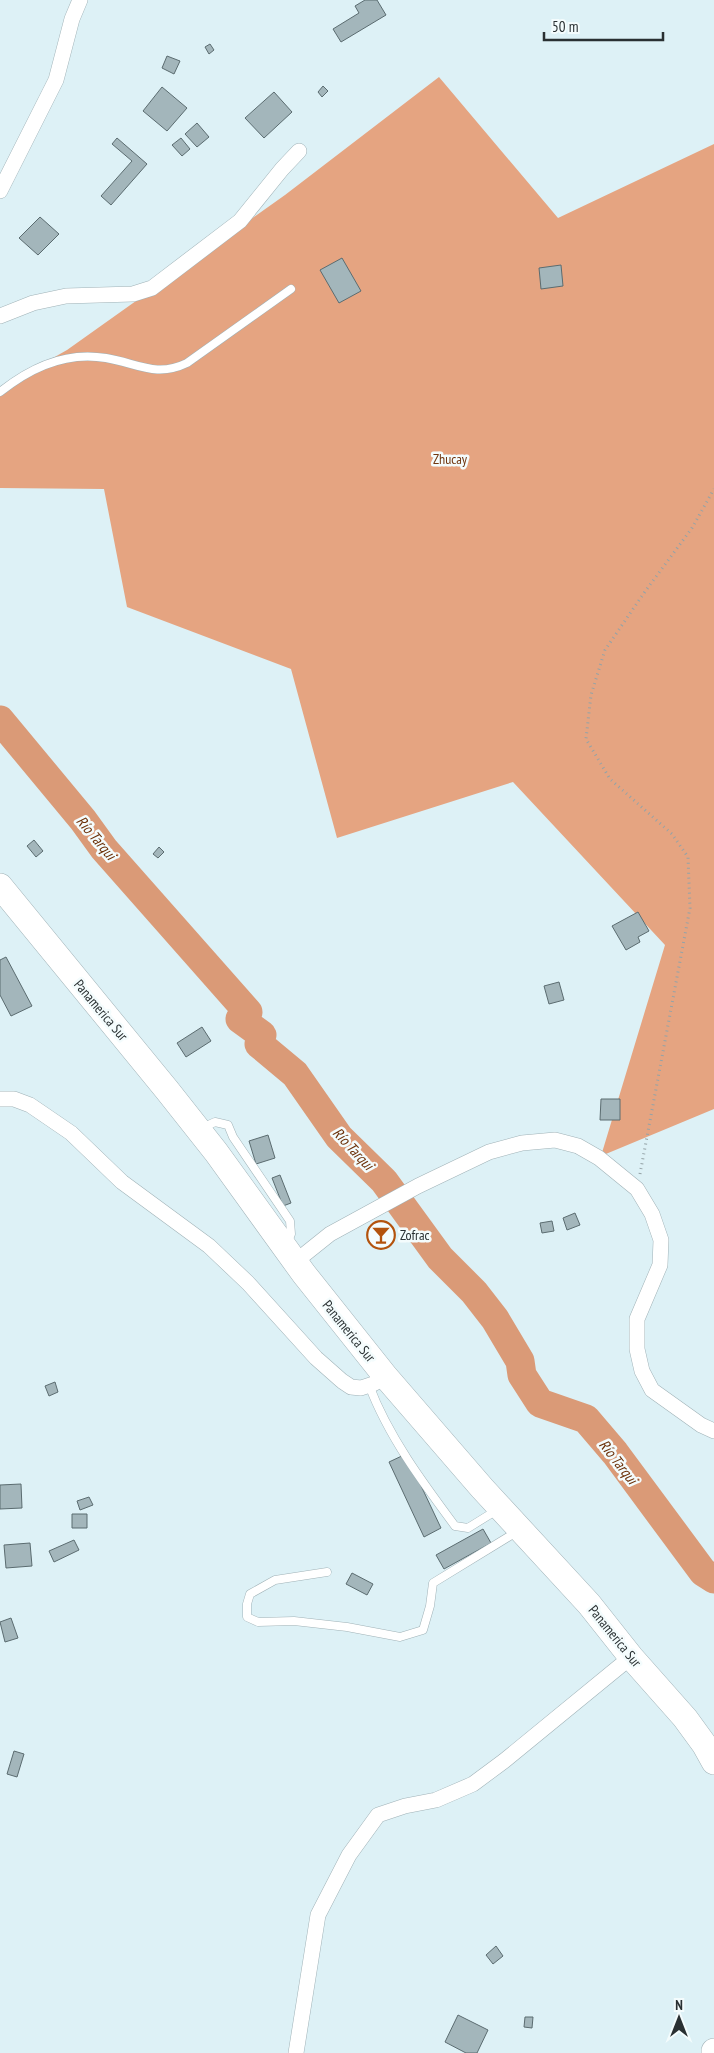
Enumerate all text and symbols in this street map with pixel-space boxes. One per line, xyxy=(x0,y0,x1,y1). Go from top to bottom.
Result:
scale bar xyxy=(544,10,663,42)
text: 50 m xyxy=(552,17,578,36)
park label: Zhucay xyxy=(433,450,468,468)
water label: Río Tarqui xyxy=(73,812,121,865)
street label: Panamerica Sur xyxy=(70,976,132,1044)
water label: Río Tarqui xyxy=(329,1123,379,1175)
bar icon: Zofrac xyxy=(366,1220,396,1250)
place label: Zofrac xyxy=(400,1226,430,1244)
street label: Panamerica Sur xyxy=(319,1296,380,1366)
water label: Río Tarqui xyxy=(595,1436,643,1489)
street label: Panamerica Sur xyxy=(585,1601,646,1671)
north arrow xyxy=(654,1993,704,2043)
text: N xyxy=(675,1996,683,2014)

